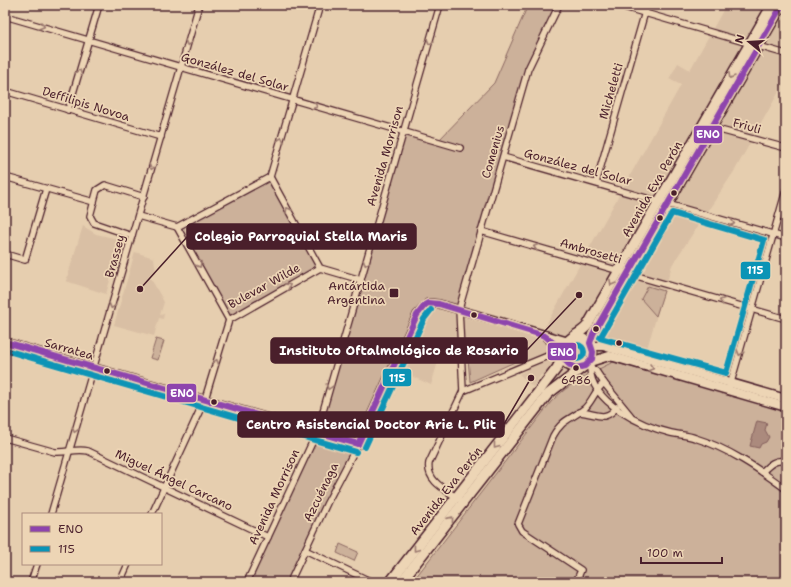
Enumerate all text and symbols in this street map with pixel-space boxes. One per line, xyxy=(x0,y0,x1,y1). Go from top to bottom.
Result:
one-way arrow xyxy=(39,22,46,30)
north arrow xyxy=(729,22,769,62)
text: N xyxy=(731,32,749,46)
one-way arrow xyxy=(184,39,193,46)
one-way arrow xyxy=(426,39,434,46)
street label: González del Solar xyxy=(179,49,291,95)
street label: Micheletti xyxy=(595,61,627,121)
one-way arrow xyxy=(74,69,83,76)
one-way arrow xyxy=(729,72,736,80)
street label: Deffilipis Novoa xyxy=(40,83,132,125)
one-way arrow xyxy=(311,101,318,110)
street label: Avenida Morrison xyxy=(363,104,407,208)
street label: Friuli xyxy=(731,114,763,138)
street label: Comenius xyxy=(478,124,508,180)
line badge: ENO xyxy=(693,125,723,144)
text: ENO xyxy=(696,127,720,142)
one-way arrow xyxy=(276,137,285,144)
street label: Avenida Eva Perón xyxy=(618,138,686,240)
street label: González del Solar xyxy=(522,145,634,189)
one-way arrow xyxy=(148,164,157,171)
unlabelled marker xyxy=(669,188,679,198)
one-way arrow xyxy=(285,206,292,214)
unlabelled marker xyxy=(655,213,665,223)
one-way arrow xyxy=(728,218,735,227)
callout: Colegio Parroquial Stella Maris xyxy=(187,224,416,249)
text: Colegio Parroquial Stella Maris xyxy=(195,228,408,245)
street label: Brassey xyxy=(101,232,129,280)
street label: Ambrosetti xyxy=(558,235,624,267)
one-way arrow xyxy=(533,243,540,252)
one-way arrow xyxy=(362,259,371,266)
street label: Bulevar Wilde xyxy=(225,260,303,312)
one-way arrow xyxy=(194,261,201,269)
line badge: 115 xyxy=(740,261,771,280)
text: 115 xyxy=(747,263,763,278)
place label: Antártida Argentina xyxy=(327,278,386,308)
one-way arrow xyxy=(609,279,616,286)
one-way arrow xyxy=(284,284,291,291)
marker: Antártida Argentina xyxy=(388,287,400,299)
one-way arrow xyxy=(718,297,725,305)
one-way arrow xyxy=(108,302,117,309)
unlabelled marker xyxy=(469,310,479,320)
unlabelled marker xyxy=(591,324,601,334)
street label: Sarratea xyxy=(43,334,96,364)
callout: Instituto Oftalmológico de Rosario xyxy=(271,338,527,363)
unlabelled marker xyxy=(614,338,624,348)
text: Instituto Oftalmológico de Rosario xyxy=(279,342,519,359)
line badge: ENO xyxy=(547,342,577,361)
text: ENO xyxy=(550,345,574,360)
one-way arrow xyxy=(736,349,745,356)
one-way arrow xyxy=(211,359,220,366)
marker: 6486 xyxy=(571,363,581,373)
one-way arrow xyxy=(648,363,655,372)
unlabelled marker xyxy=(102,366,112,376)
line badge: 115 xyxy=(382,368,412,387)
text: 115 xyxy=(389,371,405,386)
place label: 6486 xyxy=(561,373,591,388)
line badge: ENO xyxy=(166,383,197,403)
one-way arrow xyxy=(325,384,334,391)
text: ENO xyxy=(170,386,194,401)
unlabelled marker xyxy=(209,397,219,407)
callout: Centro Asistencial Doctor Arie L. Plit xyxy=(238,412,504,437)
text: Centro Asistencial Doctor Arie L. Plit xyxy=(246,416,496,433)
one-way arrow xyxy=(71,427,80,434)
one-way arrow xyxy=(493,442,500,449)
street label: Avenida Eva Perón xyxy=(406,443,486,539)
street label: Miguel Ángel Carcano xyxy=(113,446,235,514)
street label: Avenida Morrison xyxy=(245,447,303,547)
street label: Azcuénaga xyxy=(300,459,342,524)
legend xyxy=(22,513,162,565)
one-way arrow xyxy=(446,516,453,523)
text: ENO xyxy=(58,521,83,537)
scale bar xyxy=(641,539,722,565)
text: 115 xyxy=(58,541,75,557)
one-way arrow xyxy=(413,544,420,551)
text: 100 m xyxy=(647,545,683,561)

